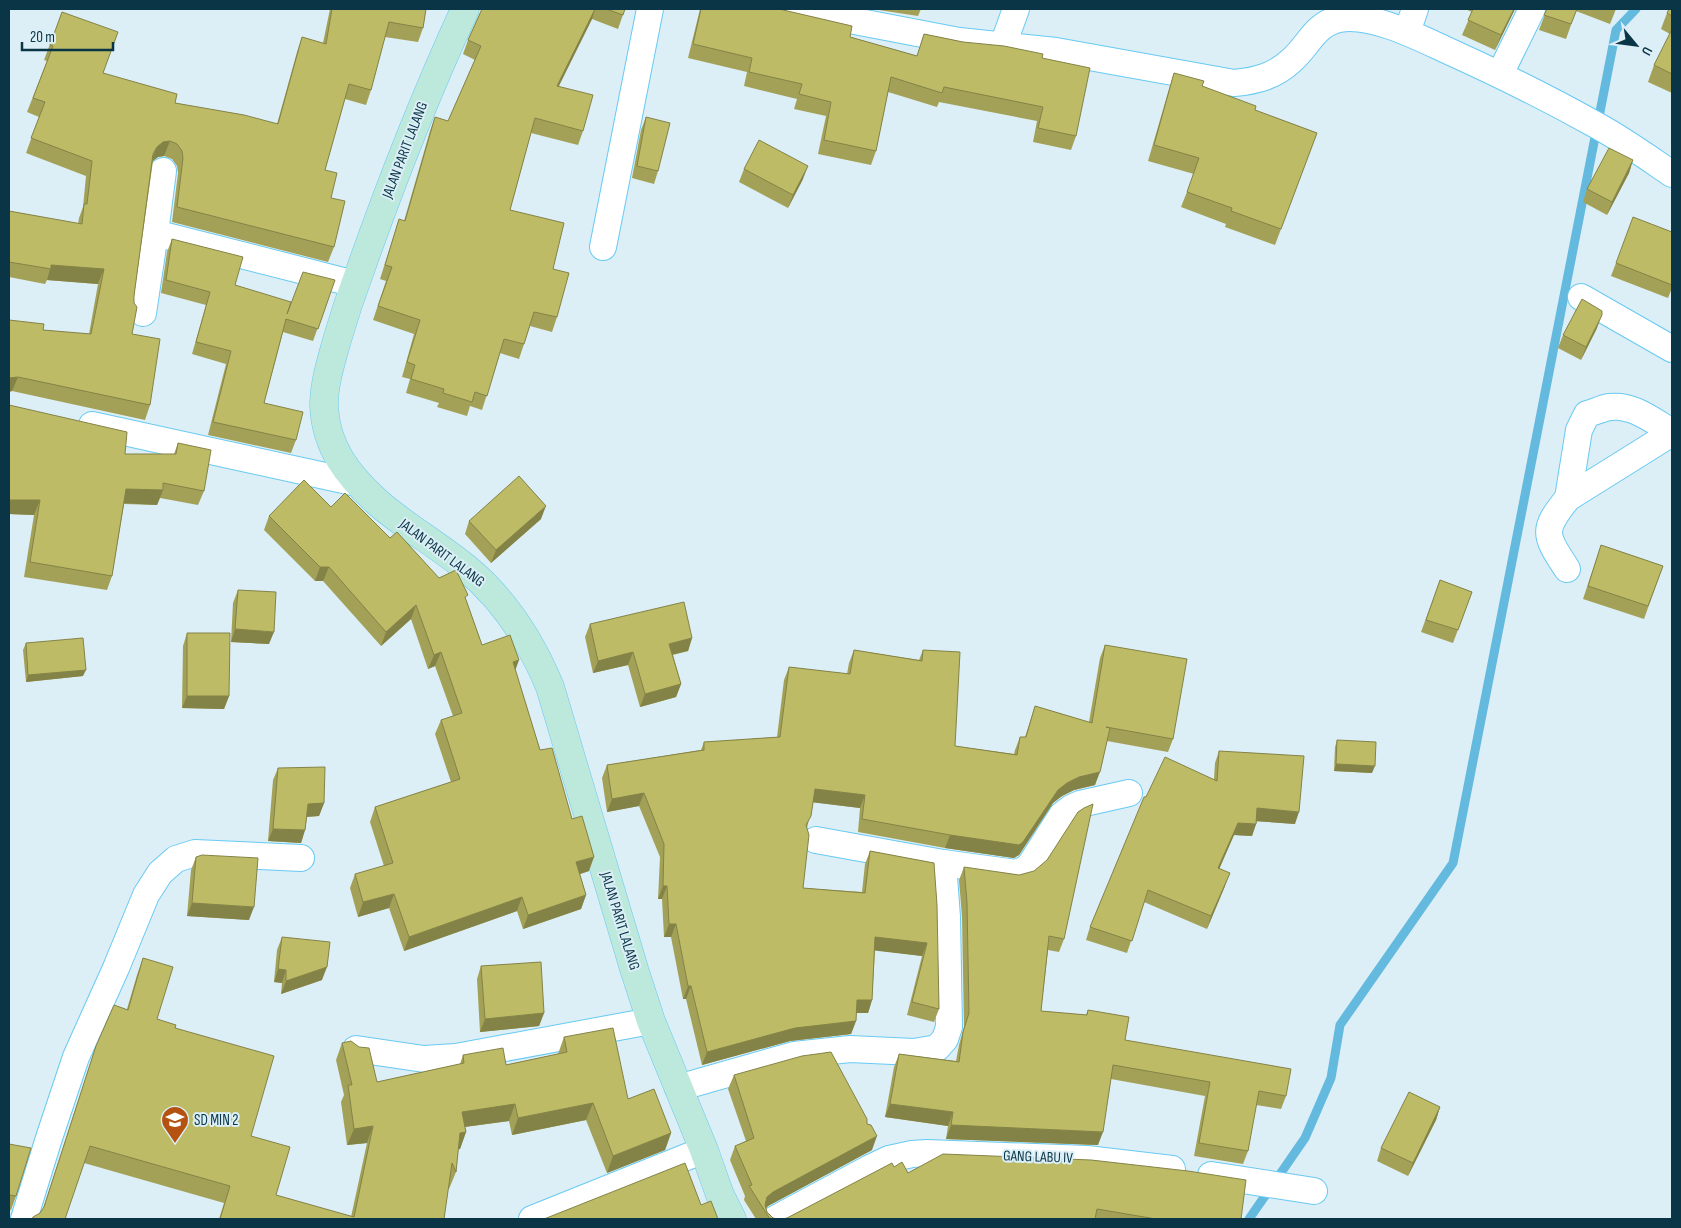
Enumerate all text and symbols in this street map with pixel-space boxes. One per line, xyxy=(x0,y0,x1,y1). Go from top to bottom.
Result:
scale bar xyxy=(22,20,114,52)
north arrow xyxy=(1611,20,1661,70)
text: 20 m xyxy=(30,28,55,47)
text: U xyxy=(1638,44,1656,58)
street label: JALAN PARIT LALANG xyxy=(378,99,432,202)
street label: JALAN PARIT LALANG xyxy=(395,514,488,591)
street label: JALAN PARIT LALANG xyxy=(596,869,644,973)
school or university icon: SD MIN 2 xyxy=(160,1105,190,1144)
place label: SD MIN 2 xyxy=(194,1111,238,1130)
street label: GANG LABU IV xyxy=(1003,1146,1073,1168)

